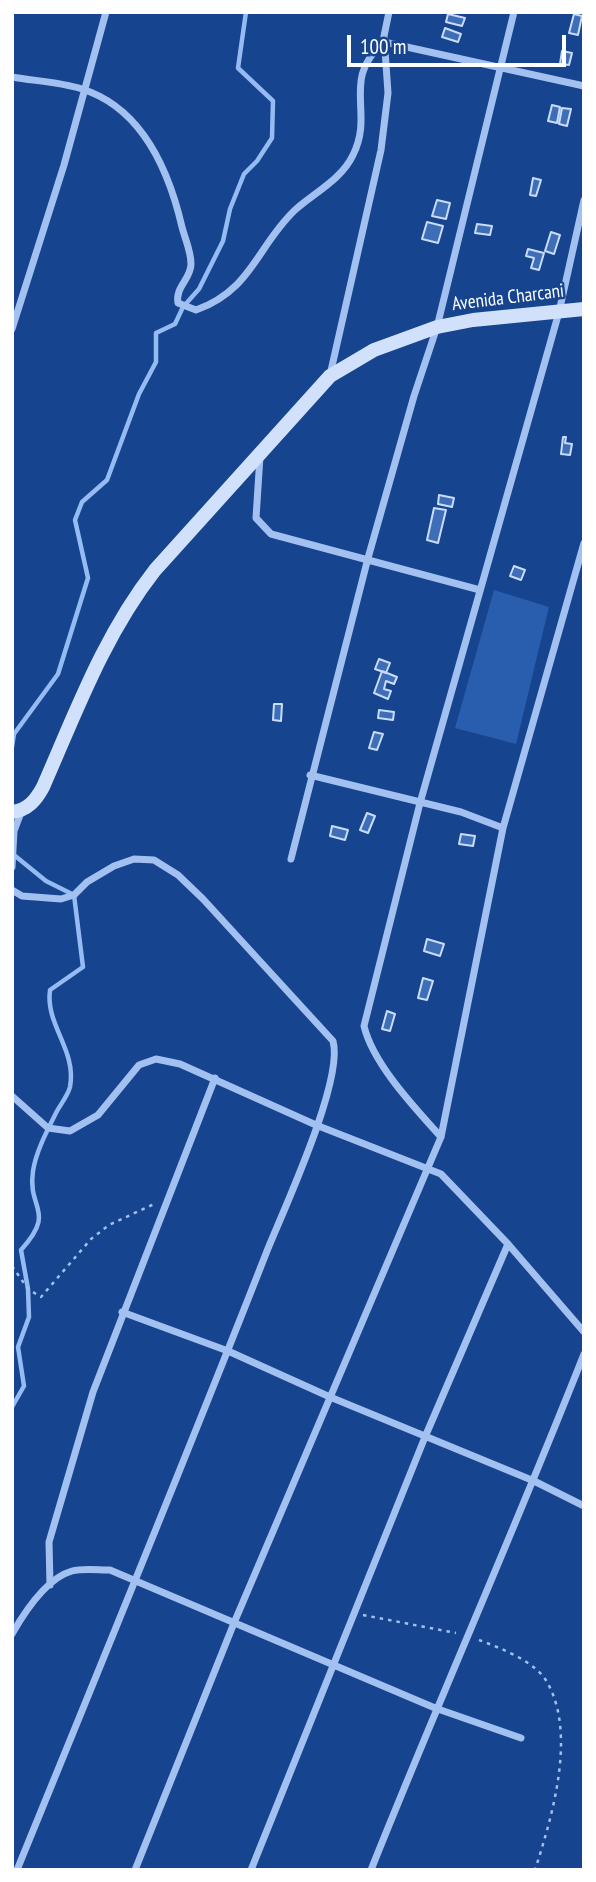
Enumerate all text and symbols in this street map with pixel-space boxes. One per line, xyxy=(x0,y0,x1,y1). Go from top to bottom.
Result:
scale bar xyxy=(351,21,570,65)
text: 100 m xyxy=(360,33,406,60)
street label: Avenida Charcani xyxy=(451,280,565,316)

